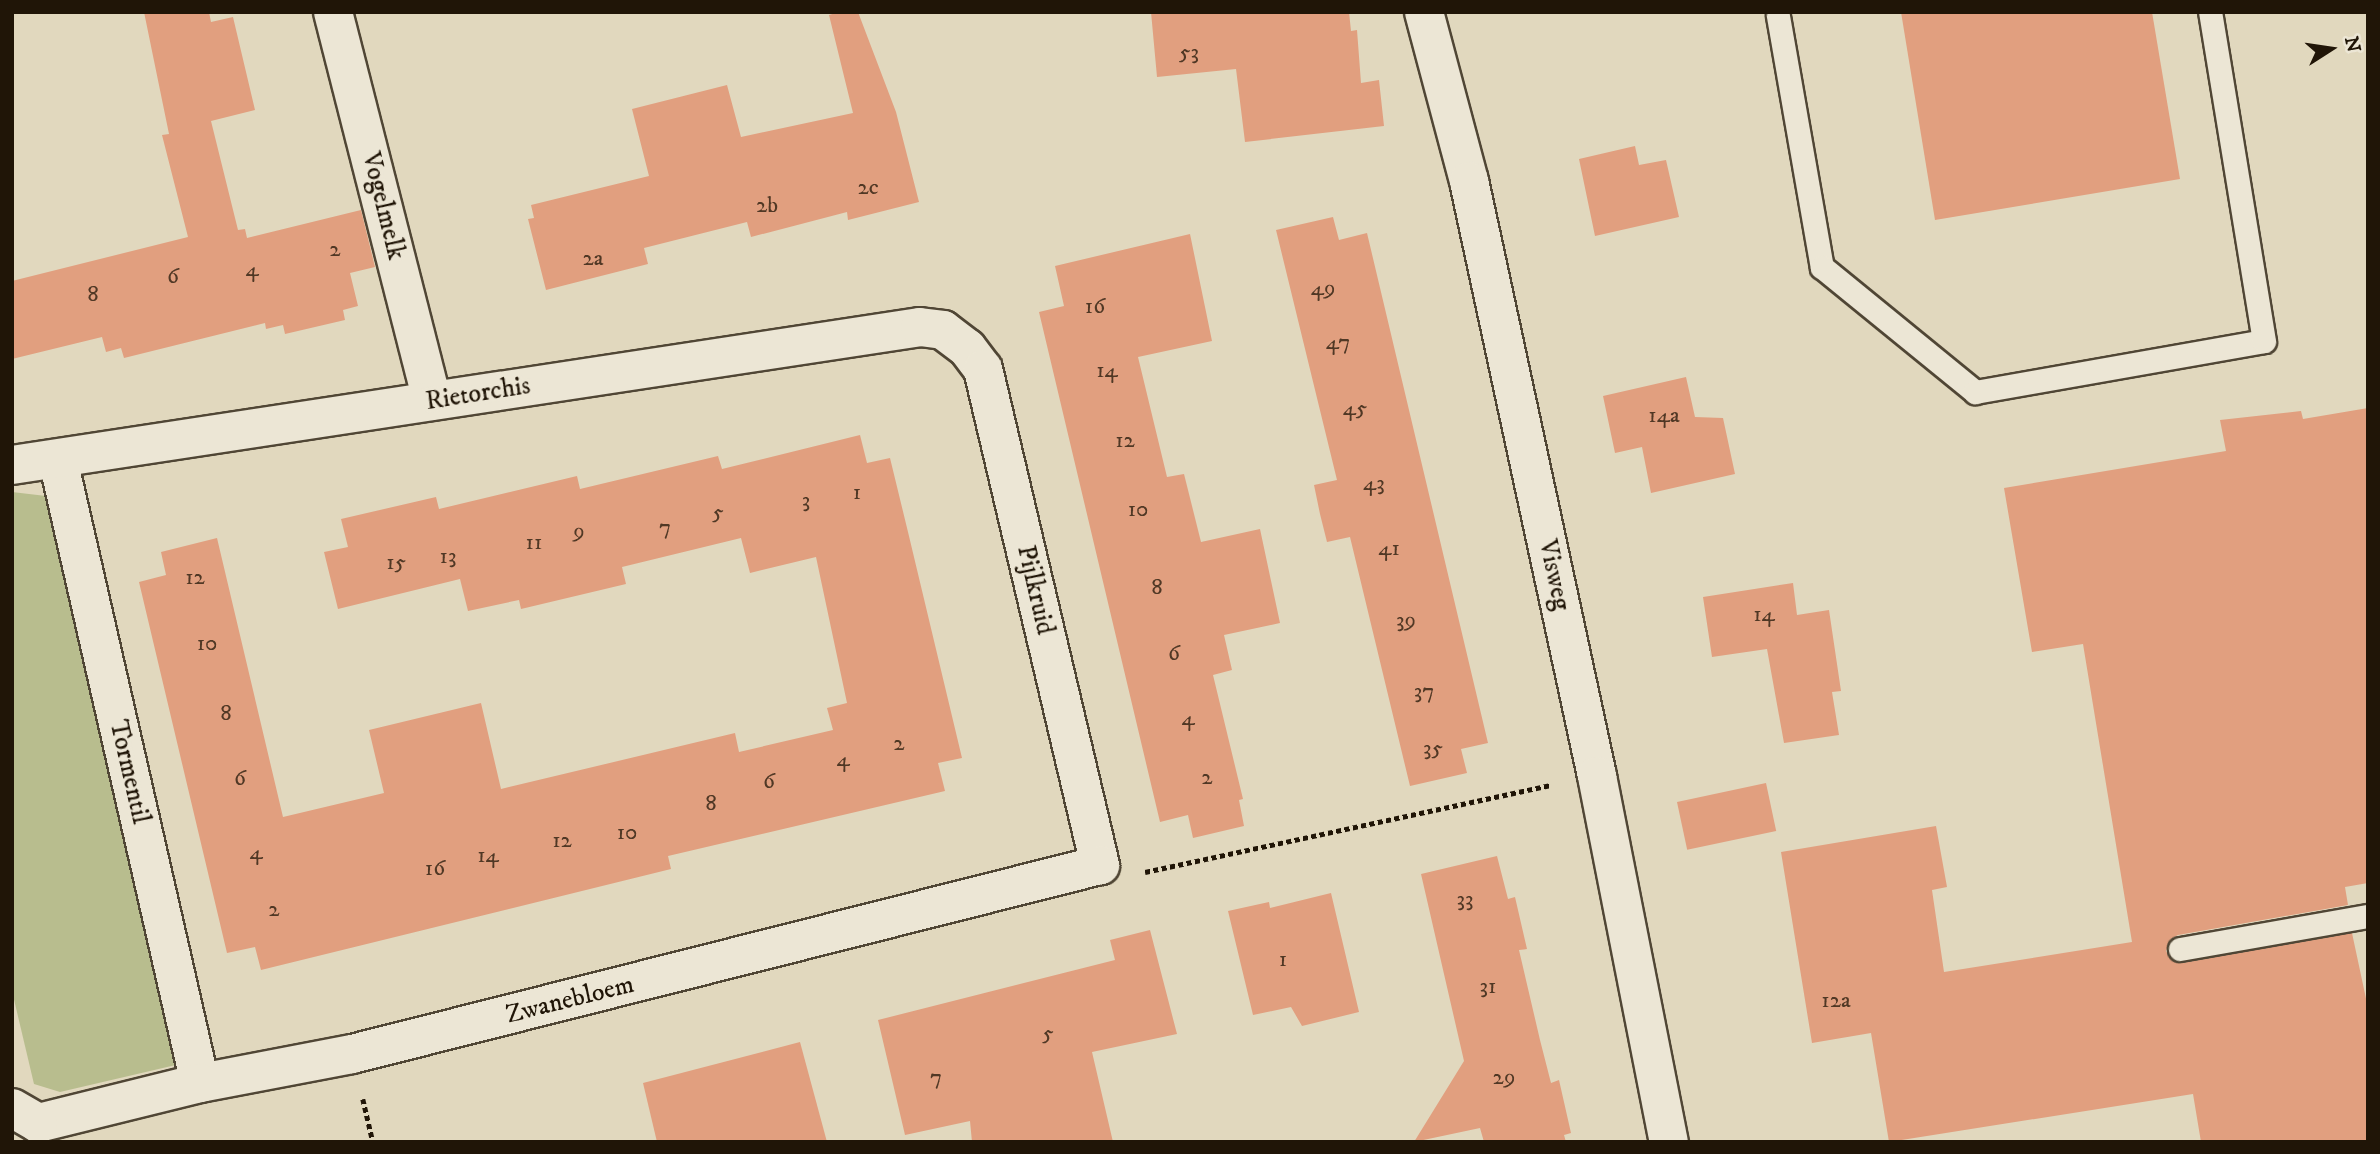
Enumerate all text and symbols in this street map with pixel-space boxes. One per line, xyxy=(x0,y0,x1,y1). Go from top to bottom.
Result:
north arrow xyxy=(2296,14,2366,84)
text: N xyxy=(2339,34,2365,55)
house number: 53 xyxy=(1179,39,1199,67)
street label: Vogelmelk xyxy=(355,149,411,263)
house number: 2c xyxy=(857,174,879,202)
house number: 2b xyxy=(756,192,778,220)
house number: 2 xyxy=(329,236,341,264)
house number: 2a xyxy=(582,245,604,273)
house number: 4 xyxy=(245,256,259,284)
house number: 6 xyxy=(167,263,179,291)
house number: 49 xyxy=(1311,275,1335,303)
house number: 8 xyxy=(87,281,99,309)
house number: 16 xyxy=(1085,293,1105,321)
house number: 47 xyxy=(1326,329,1350,357)
house number: 14 xyxy=(1096,357,1118,385)
street label: Rietorchis xyxy=(423,370,533,418)
house number: 45 xyxy=(1343,395,1367,423)
house number: 14a xyxy=(1648,402,1680,430)
house number: 12 xyxy=(1115,427,1135,455)
house number: 43 xyxy=(1363,470,1385,498)
house number: 1 xyxy=(853,479,861,507)
house number: 3 xyxy=(802,487,810,515)
house number: 10 xyxy=(1128,496,1148,524)
house number: 5 xyxy=(712,499,724,527)
house number: 7 xyxy=(659,514,671,542)
house number: 9 xyxy=(573,518,585,546)
house number: 11 xyxy=(526,529,542,557)
house number: 41 xyxy=(1378,535,1400,563)
street label: Visweg xyxy=(1531,537,1577,613)
street label: Pijlkruid xyxy=(1010,542,1060,638)
house number: 13 xyxy=(439,543,457,571)
house number: 15 xyxy=(386,549,406,577)
house number: 12 xyxy=(185,564,205,592)
house number: 8 xyxy=(1151,574,1163,602)
house number: 14 xyxy=(1753,601,1775,629)
house number: 39 xyxy=(1396,607,1416,635)
house number: 10 xyxy=(197,630,217,658)
house number: 6 xyxy=(1168,640,1180,668)
house number: 37 xyxy=(1414,678,1434,706)
house number: 8 xyxy=(220,700,232,728)
house number: 4 xyxy=(1181,705,1195,733)
street label: Tormentil xyxy=(102,717,156,827)
house number: 2 xyxy=(893,730,905,758)
house number: 35 xyxy=(1423,735,1443,763)
house number: 4 xyxy=(836,746,850,774)
house number: 2 xyxy=(1201,764,1213,792)
house number: 6 xyxy=(234,765,246,793)
house number: 6 xyxy=(763,768,775,796)
house number: 8 xyxy=(705,790,717,818)
house number: 10 xyxy=(617,819,637,847)
house number: 12 xyxy=(552,827,572,855)
house number: 4 xyxy=(249,839,263,867)
house number: 14 xyxy=(477,842,499,870)
house number: 16 xyxy=(425,855,445,883)
house number: 33 xyxy=(1456,886,1474,914)
house number: 2 xyxy=(268,896,280,924)
house number: 1 xyxy=(1279,946,1287,974)
street label: Zwanebloem xyxy=(503,969,637,1031)
house number: 31 xyxy=(1479,973,1497,1001)
house number: 12a xyxy=(1821,987,1851,1015)
house number: 5 xyxy=(1042,1020,1054,1048)
house number: 7 xyxy=(930,1064,942,1092)
house number: 29 xyxy=(1493,1064,1515,1092)

